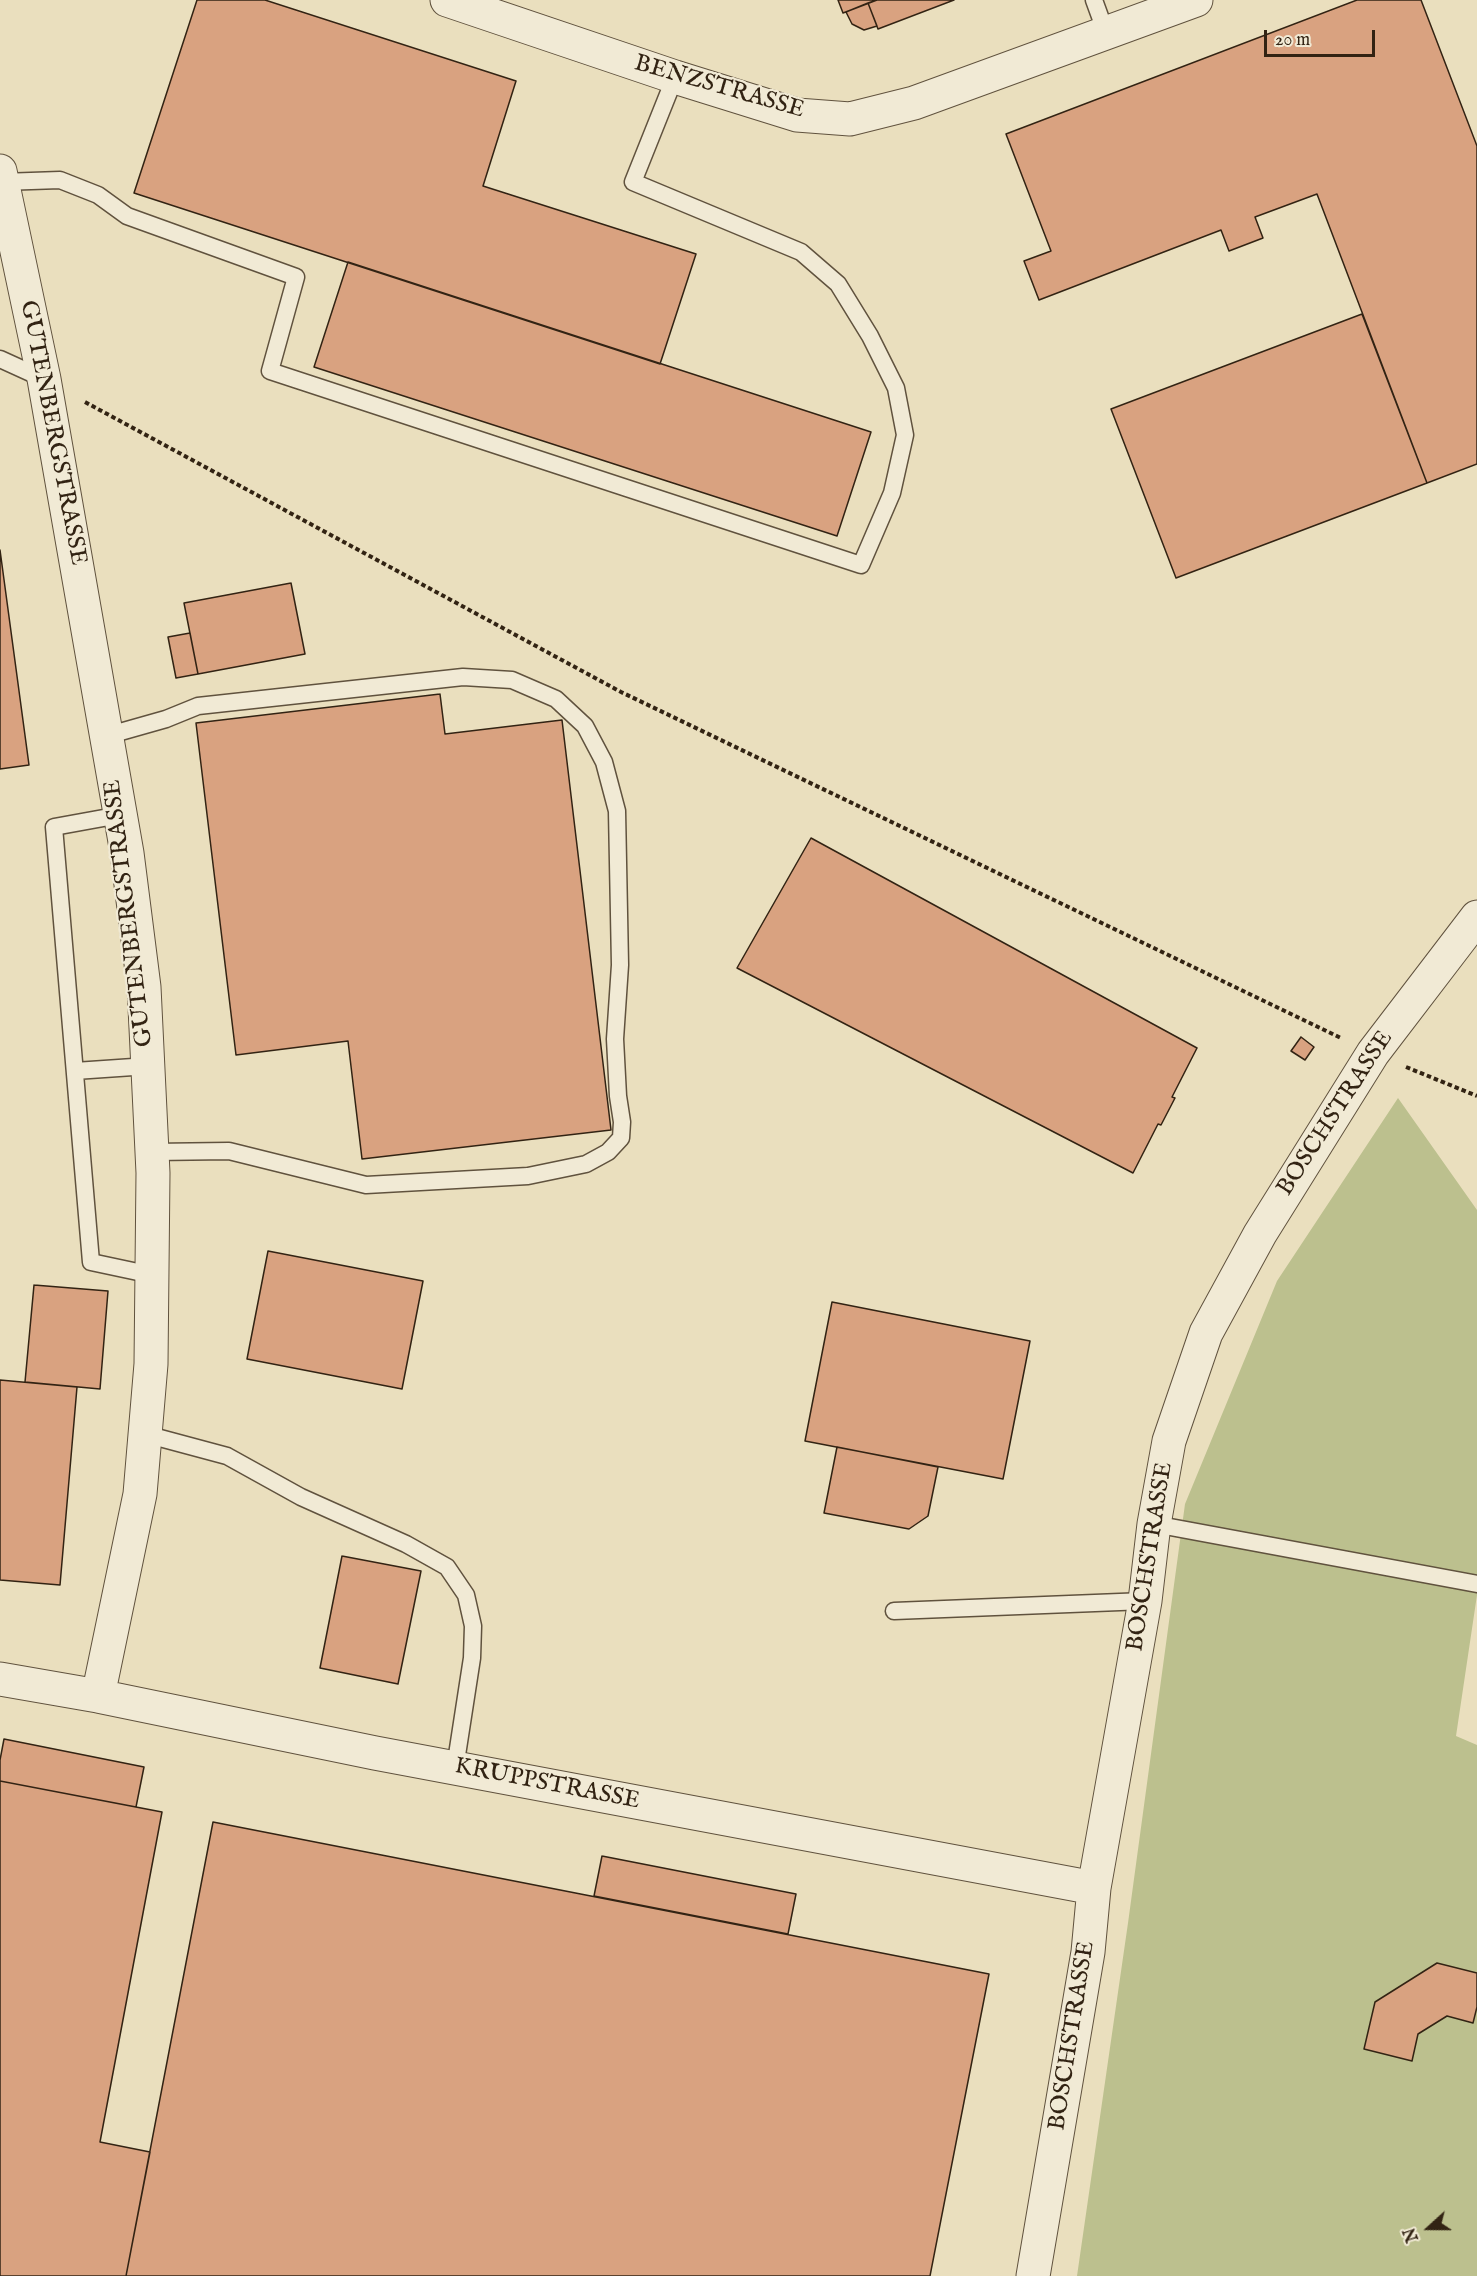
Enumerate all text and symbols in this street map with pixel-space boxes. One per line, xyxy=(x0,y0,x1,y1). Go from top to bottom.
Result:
scale bar xyxy=(1267,18,1378,56)
text: 20 m xyxy=(1275,29,1310,52)
street label: BENZSTRASSE xyxy=(631,50,807,126)
street label: GUTENBERGSTRASSE xyxy=(12,298,92,568)
street label: GUTENBERGSTRASSE xyxy=(99,778,161,1048)
street label: BOSCHSTRASSE xyxy=(1272,1026,1400,1202)
street label: BOSCHSTRASSE xyxy=(1122,1460,1180,1654)
street label: KRUPPSTRASSE xyxy=(452,1753,642,1817)
street label: BOSCHSTRASSE xyxy=(1044,1939,1102,2133)
north arrow xyxy=(1399,2198,1459,2258)
text: N xyxy=(1400,2224,1424,2244)

